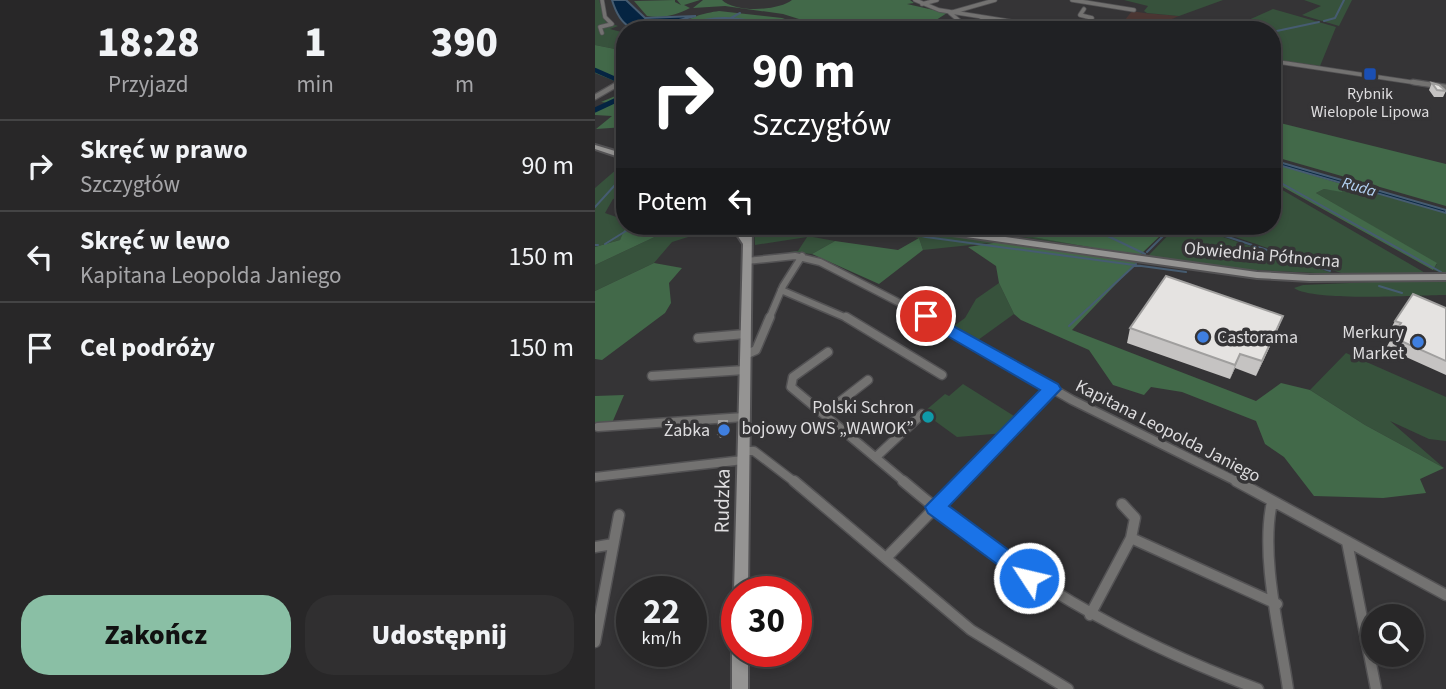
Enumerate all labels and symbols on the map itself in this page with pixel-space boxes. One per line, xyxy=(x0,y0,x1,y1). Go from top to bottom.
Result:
marker: Rybnik Wielopole Lipowa xyxy=(1362,66,1378,82)
place label: Rybnik Wielopole Lipowa xyxy=(1311,83,1429,123)
water label: Ruda xyxy=(1339,172,1379,202)
street label: Obwiednia Północna xyxy=(1183,236,1341,274)
pin xyxy=(896,286,956,346)
place label: Merkury Market xyxy=(1342,320,1405,366)
place label: Castorama xyxy=(1217,325,1298,350)
marker: Castorama xyxy=(1195,329,1211,345)
marker: Merkury Market xyxy=(1410,334,1426,350)
street label: Kapitana Leopolda Janiego xyxy=(1071,373,1265,489)
place label: Polski Schron bojowy OWS „WAWOK” xyxy=(741,395,914,441)
marker: Polski Schron bojowy OWS „WAWOK” xyxy=(920,409,936,425)
place label: Żabka xyxy=(664,418,710,443)
marker: Żabka xyxy=(716,422,732,438)
street label: Rudzka xyxy=(706,468,738,534)
position arrow xyxy=(992,541,1066,615)
speed limit sign: 30 xyxy=(721,576,812,667)

